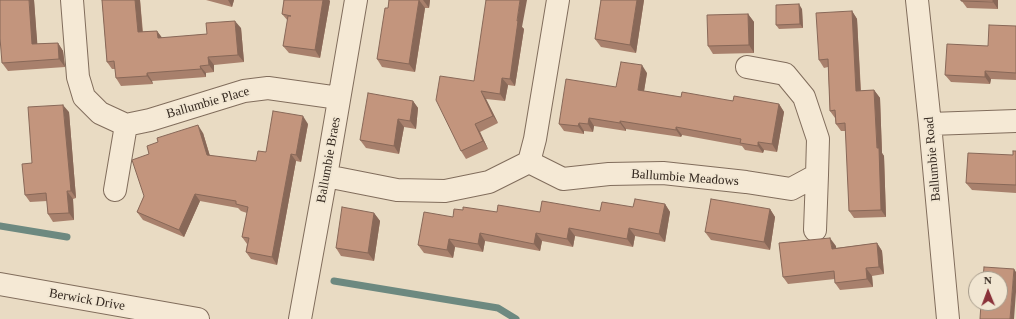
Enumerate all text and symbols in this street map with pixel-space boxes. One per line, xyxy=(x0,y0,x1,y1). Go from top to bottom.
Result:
street label: Ballumbie Place xyxy=(165,84,251,122)
street label: Ballumbie Braes xyxy=(314,116,344,204)
street label: Ballumbie Road xyxy=(922,116,944,202)
street label: Ballumbie Meadows xyxy=(631,166,739,190)
north arrow xyxy=(968,271,1008,311)
text: N xyxy=(984,274,992,286)
street label: Berwick Drive xyxy=(48,286,126,314)

